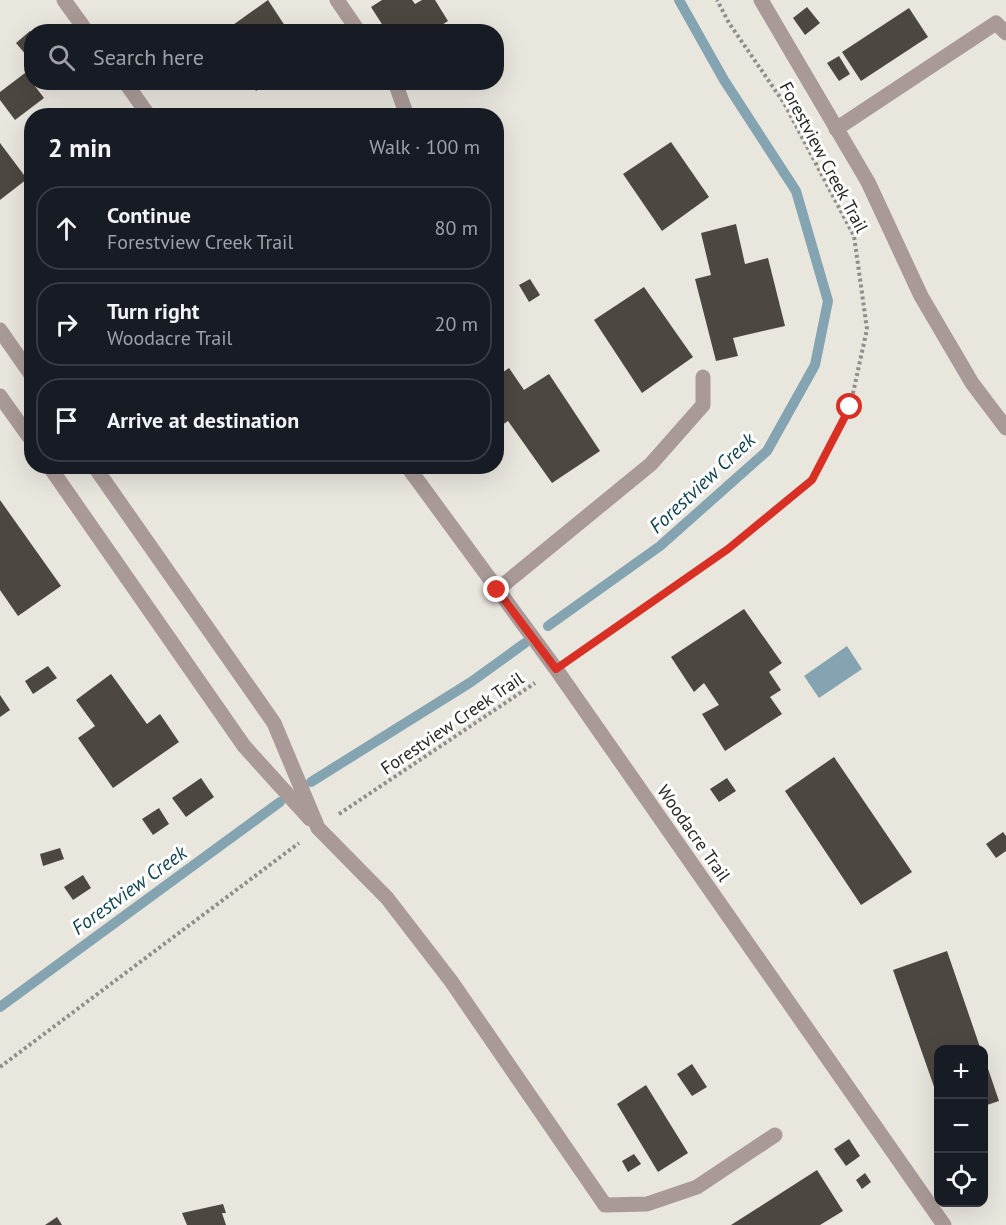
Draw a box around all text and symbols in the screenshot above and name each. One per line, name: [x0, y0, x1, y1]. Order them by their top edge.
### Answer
search box: [24, 24, 504, 90]
icon: search: [45, 41, 78, 74]
text: Search here: [93, 43, 204, 71]
street label: Forestview Creek Trail: [774, 78, 874, 237]
text: 2 min: [48, 131, 111, 164]
text: Walk · 100 m: [369, 134, 480, 160]
text: Continue: [107, 201, 191, 229]
icon: ahead: [50, 212, 83, 245]
text: 80 m: [435, 215, 478, 241]
text: Forestview Creek Trail: [107, 229, 293, 255]
text: Turn right: [107, 297, 199, 325]
icon: right: [50, 308, 83, 341]
text: 20 m: [435, 311, 478, 337]
text: Woodacre Trail: [107, 325, 232, 351]
route start: [836, 393, 862, 419]
icon: arrive: [50, 404, 83, 437]
text: Arrive at destination: [107, 406, 299, 434]
water label: Forestview Creek: [643, 426, 761, 539]
route end: [483, 576, 509, 602]
street label: Forestview Creek Trail: [376, 666, 529, 779]
street label: Woodacre Trail: [652, 780, 736, 886]
water label: Forestview Creek: [66, 839, 193, 941]
map controls: [934, 1045, 988, 1207]
button: +: [934, 1045, 988, 1099]
button: −: [934, 1099, 988, 1153]
button: locate: [934, 1153, 988, 1207]

